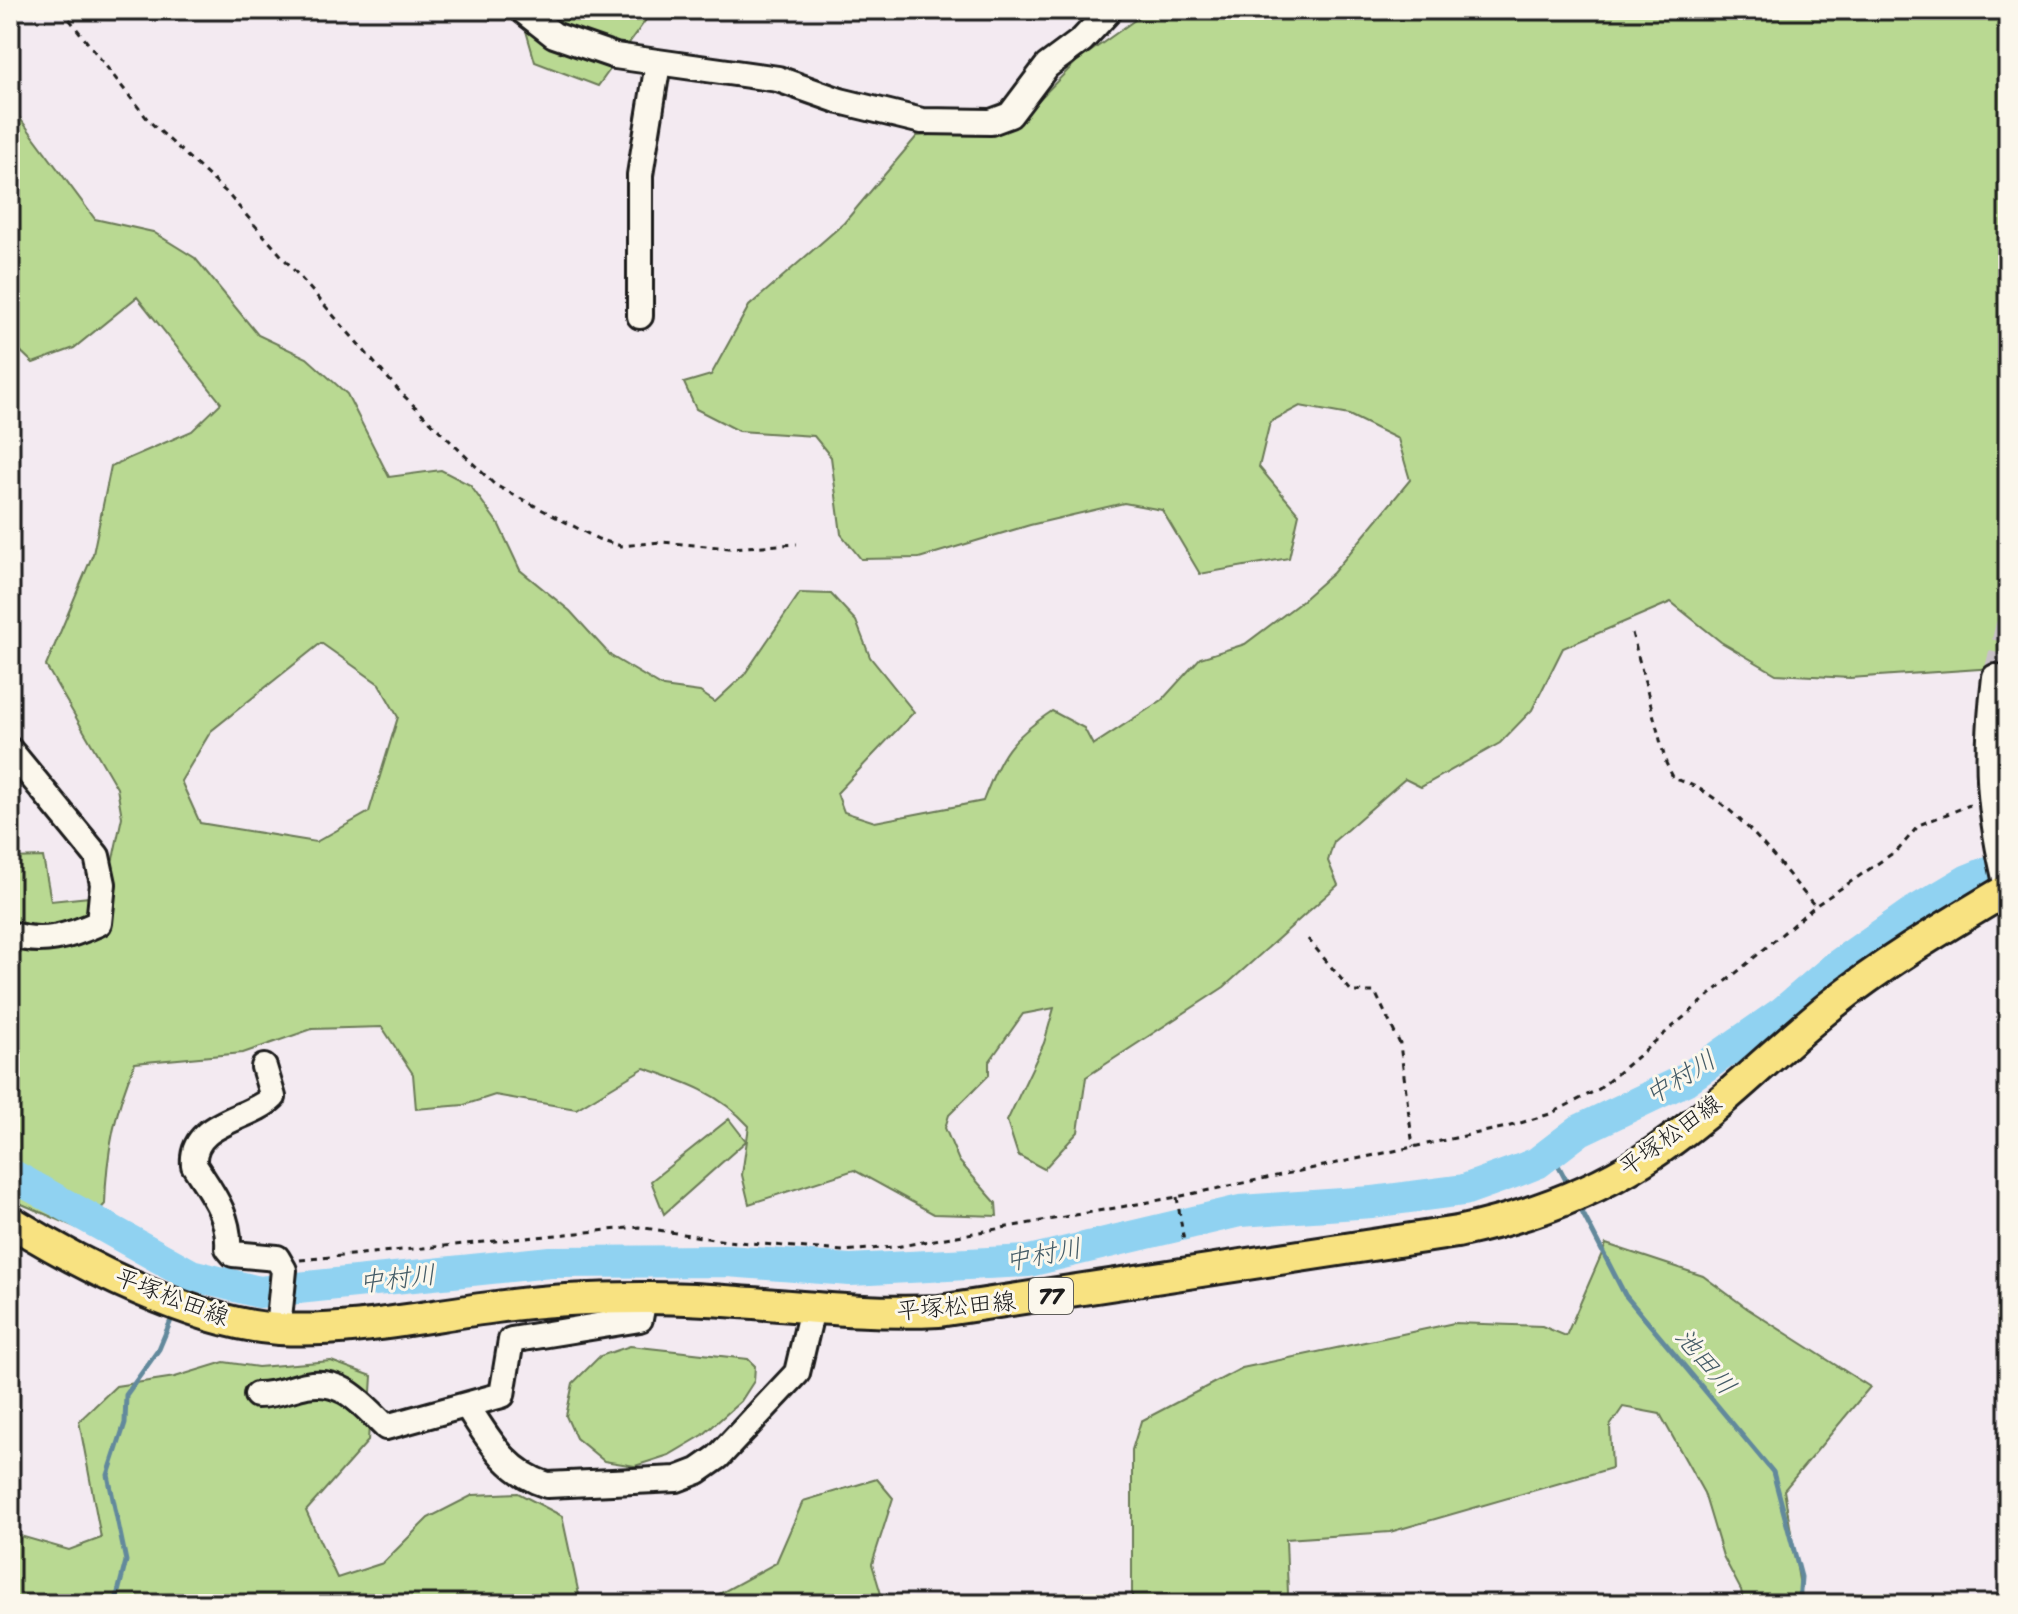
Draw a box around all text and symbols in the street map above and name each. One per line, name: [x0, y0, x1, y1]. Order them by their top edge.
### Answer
water label: 中村川: [1635, 1037, 1725, 1117]
street label: 平塚松田線: [1609, 1083, 1731, 1187]
water label: 中村川: [1001, 1225, 1085, 1283]
water label: 中村川: [356, 1251, 438, 1305]
street label: 平塚松田線: [108, 1256, 236, 1338]
road number: 77: [1029, 1278, 1073, 1314]
street label: 平塚松田線: [894, 1280, 1018, 1332]
water label: 池田川: [1663, 1316, 1749, 1406]

